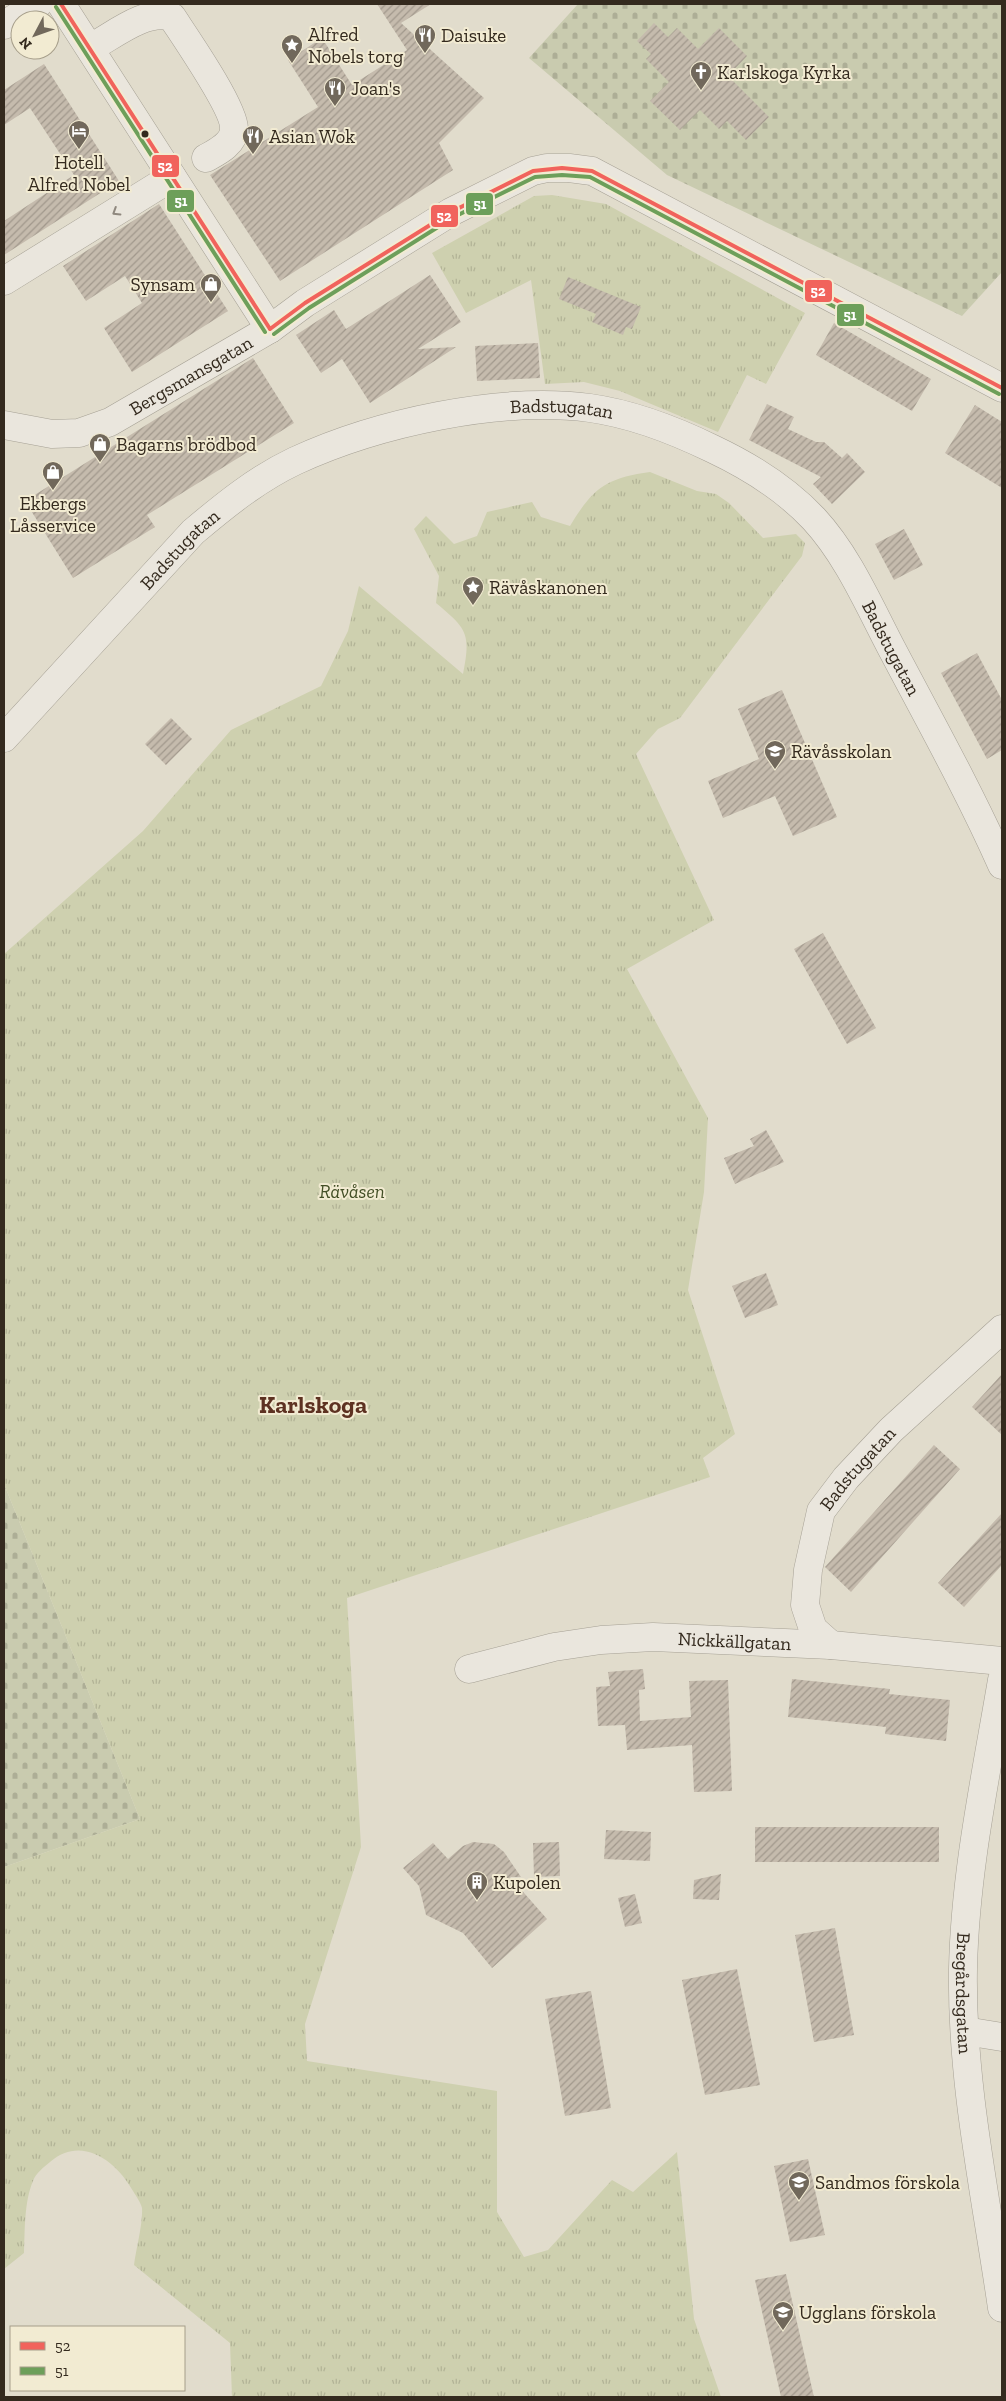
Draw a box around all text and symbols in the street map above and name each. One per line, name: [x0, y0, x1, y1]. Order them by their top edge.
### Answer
north arrow: [10, 10, 60, 60]
place label: Alfred Nobels torg: [308, 23, 404, 68]
restaurant icon: Daisuke: [413, 23, 437, 54]
place label: Daisuke: [441, 24, 506, 47]
text: N: [15, 33, 35, 53]
place icon: Alfred Nobels torg: [280, 33, 304, 64]
church icon: Karlskoga Kyrka: [689, 60, 713, 91]
place label: Karlskoga Kyrka: [717, 61, 851, 84]
restaurant icon: Joan's: [323, 76, 347, 107]
place label: Joan's: [351, 77, 401, 100]
hotel icon: Hotell Alfred Nobel: [67, 119, 91, 150]
restaurant icon: Asian Wok: [241, 124, 265, 155]
place label: Asian Wok: [269, 125, 355, 148]
unlabelled marker: [140, 129, 150, 139]
place label: Hotell Alfred Nobel: [28, 151, 130, 196]
line badge: 52: [151, 154, 180, 178]
text: 52: [158, 158, 173, 175]
line badge: 51: [166, 189, 195, 213]
line badge: 51: [465, 192, 494, 216]
text: 51: [175, 193, 188, 210]
text: 51: [474, 196, 487, 213]
line badge: 52: [430, 204, 459, 228]
one-way arrow: [112, 205, 121, 215]
text: 52: [437, 208, 452, 225]
shop icon: Synsam: [199, 272, 223, 303]
place label: Synsam: [131, 273, 196, 296]
line badge: 52: [804, 279, 833, 303]
text: 52: [811, 283, 826, 300]
line badge: 51: [836, 303, 865, 327]
text: 51: [844, 307, 857, 324]
street label: Bergsmansgatan: [125, 331, 257, 420]
street label: Badstugatan: [509, 394, 616, 424]
shop icon: Bagarns brödbod: [88, 432, 112, 463]
place label: Bagarns brödbod: [116, 433, 257, 456]
shop icon: Ekbergs Låsservice: [41, 460, 65, 491]
place label: Ekbergs Låsservice: [10, 492, 96, 537]
street label: Badstugatan: [135, 504, 224, 594]
place icon: Rävåskanonen: [461, 575, 485, 606]
place label: Rävåskanonen: [489, 576, 607, 599]
street label: Badstugatan: [857, 597, 926, 700]
school or university icon: Rävåsskolan: [763, 739, 787, 770]
place label: Rävåsskolan: [791, 740, 892, 763]
park label: Rävåsen: [319, 1180, 385, 1203]
district label: Karlskoga: [259, 1390, 367, 1419]
street label: Badstugatan: [815, 1422, 900, 1515]
street label: Nickkällgatan: [677, 1627, 792, 1655]
building icon: Kupolen: [465, 1870, 489, 1901]
place label: Kupolen: [493, 1871, 561, 1894]
street label: Bregårdsgatan: [951, 1932, 977, 2055]
school or university icon: Sandmos förskola: [787, 2170, 811, 2201]
place label: Sandmos förskola: [815, 2171, 960, 2194]
school or university icon: Ugglans förskola: [771, 2300, 795, 2331]
place label: Ugglans förskola: [799, 2301, 936, 2324]
legend: [10, 2326, 185, 2391]
text: 52: [55, 2337, 71, 2355]
text: 51: [55, 2362, 69, 2380]

